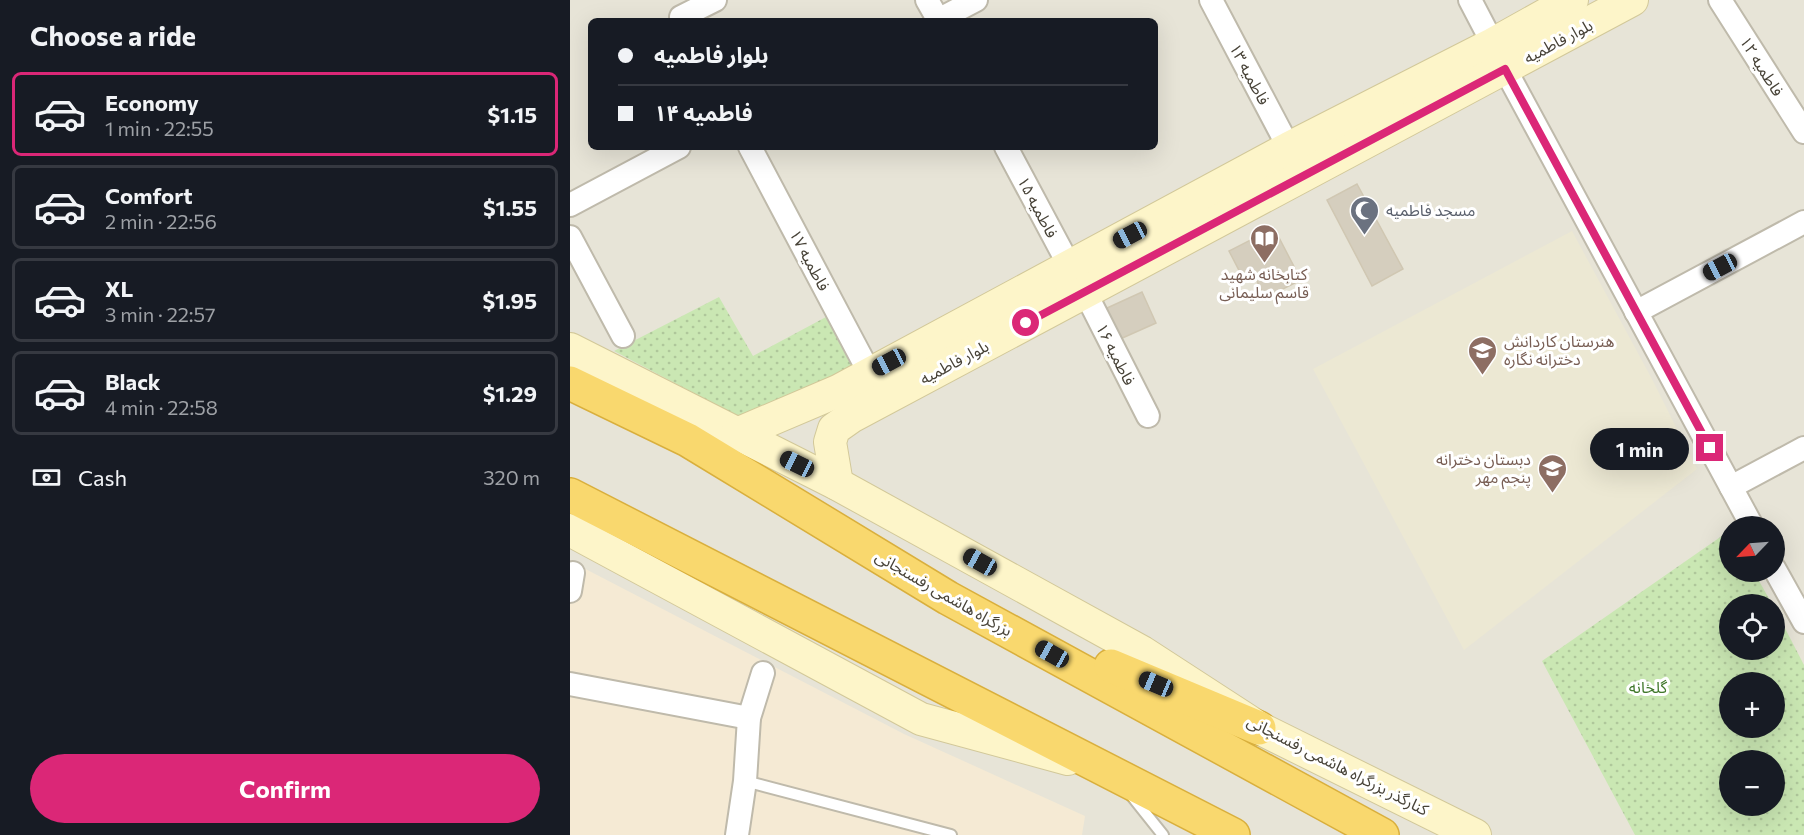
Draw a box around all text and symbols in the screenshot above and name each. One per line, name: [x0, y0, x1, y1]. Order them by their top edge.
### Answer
street label: بلوار فاطمیه: [1520, 15, 1596, 67]
text: Choose a ride: [30, 19, 196, 52]
street label: فاطمیه ۱۲: [1737, 32, 1788, 99]
street label: فاطمیه ۱۳: [1226, 40, 1275, 108]
text: بلوار فاطمیه: [654, 41, 769, 68]
icon: car: [33, 87, 87, 141]
text: Economy: [105, 89, 199, 116]
text: فاطمیه ۱۴: [654, 99, 753, 126]
text: $1.15: [487, 101, 537, 128]
text: 1 min · 22:55: [105, 116, 214, 140]
street label: فاطمیه ۱۵: [1014, 173, 1063, 241]
icon: car: [33, 180, 87, 234]
text: Comfort: [105, 182, 193, 209]
text: $1.55: [483, 194, 537, 221]
mosque icon: مسجد فاطمیه: [1349, 194, 1381, 236]
place label: مسجد فاطمیه: [1386, 200, 1475, 219]
text: 2 min · 22:56: [105, 209, 217, 233]
car: [1110, 219, 1150, 251]
library icon: کتابخانه شهید قاسم سلیمانی: [1248, 222, 1280, 264]
street label: فاطمیه ۱۷: [786, 226, 835, 294]
car: [1700, 251, 1740, 283]
place label: کتابخانه شهید قاسم سلیمانی: [1219, 264, 1309, 305]
icon: car: [33, 273, 87, 327]
text: XL: [105, 275, 133, 302]
text: $1.95: [482, 287, 537, 314]
text: 3 min · 22:57: [105, 302, 216, 326]
route start: [1012, 309, 1039, 336]
street label: فاطمیه ۱۶: [1093, 320, 1140, 388]
place label: هنرستان کاردانش دخترانه نگاره: [1504, 331, 1614, 369]
school or university icon: هنرستان کاردانش دخترانه نگاره: [1467, 334, 1499, 376]
street label: بلوار فاطمیه: [916, 336, 992, 388]
car: [869, 346, 909, 378]
icon: car: [33, 366, 87, 420]
text: Black: [105, 368, 160, 395]
text: $1.29: [483, 380, 537, 407]
text: 4 min · 22:58: [105, 395, 218, 419]
callout: 1 min: [1590, 427, 1689, 469]
route end: [1696, 434, 1723, 461]
text: 1 min: [1616, 437, 1663, 461]
car: [777, 448, 817, 480]
place label: دبستان دخترانه پنجم مهر: [1436, 449, 1531, 490]
school or university icon: دبستان دخترانه پنجم مهر: [1536, 452, 1568, 494]
icon: cash: [30, 461, 63, 494]
text: Cash: [78, 464, 127, 491]
text: 320 m: [483, 465, 540, 489]
north arrow: [1719, 516, 1785, 582]
map controls: [1719, 516, 1785, 816]
car: [960, 545, 1000, 579]
street label: بزرگراه هاشمی رفسنجانی: [872, 546, 1016, 640]
button: locate: [1719, 594, 1785, 660]
car: [1032, 637, 1072, 671]
car: [1136, 669, 1176, 699]
button: +: [1719, 672, 1785, 738]
park label: گلخانه: [1629, 677, 1668, 696]
street label: کنارگذر بزرگراه هاشمی رفسنجانی: [1244, 711, 1432, 820]
button: −: [1719, 750, 1785, 816]
button: Confirm: [30, 754, 540, 823]

